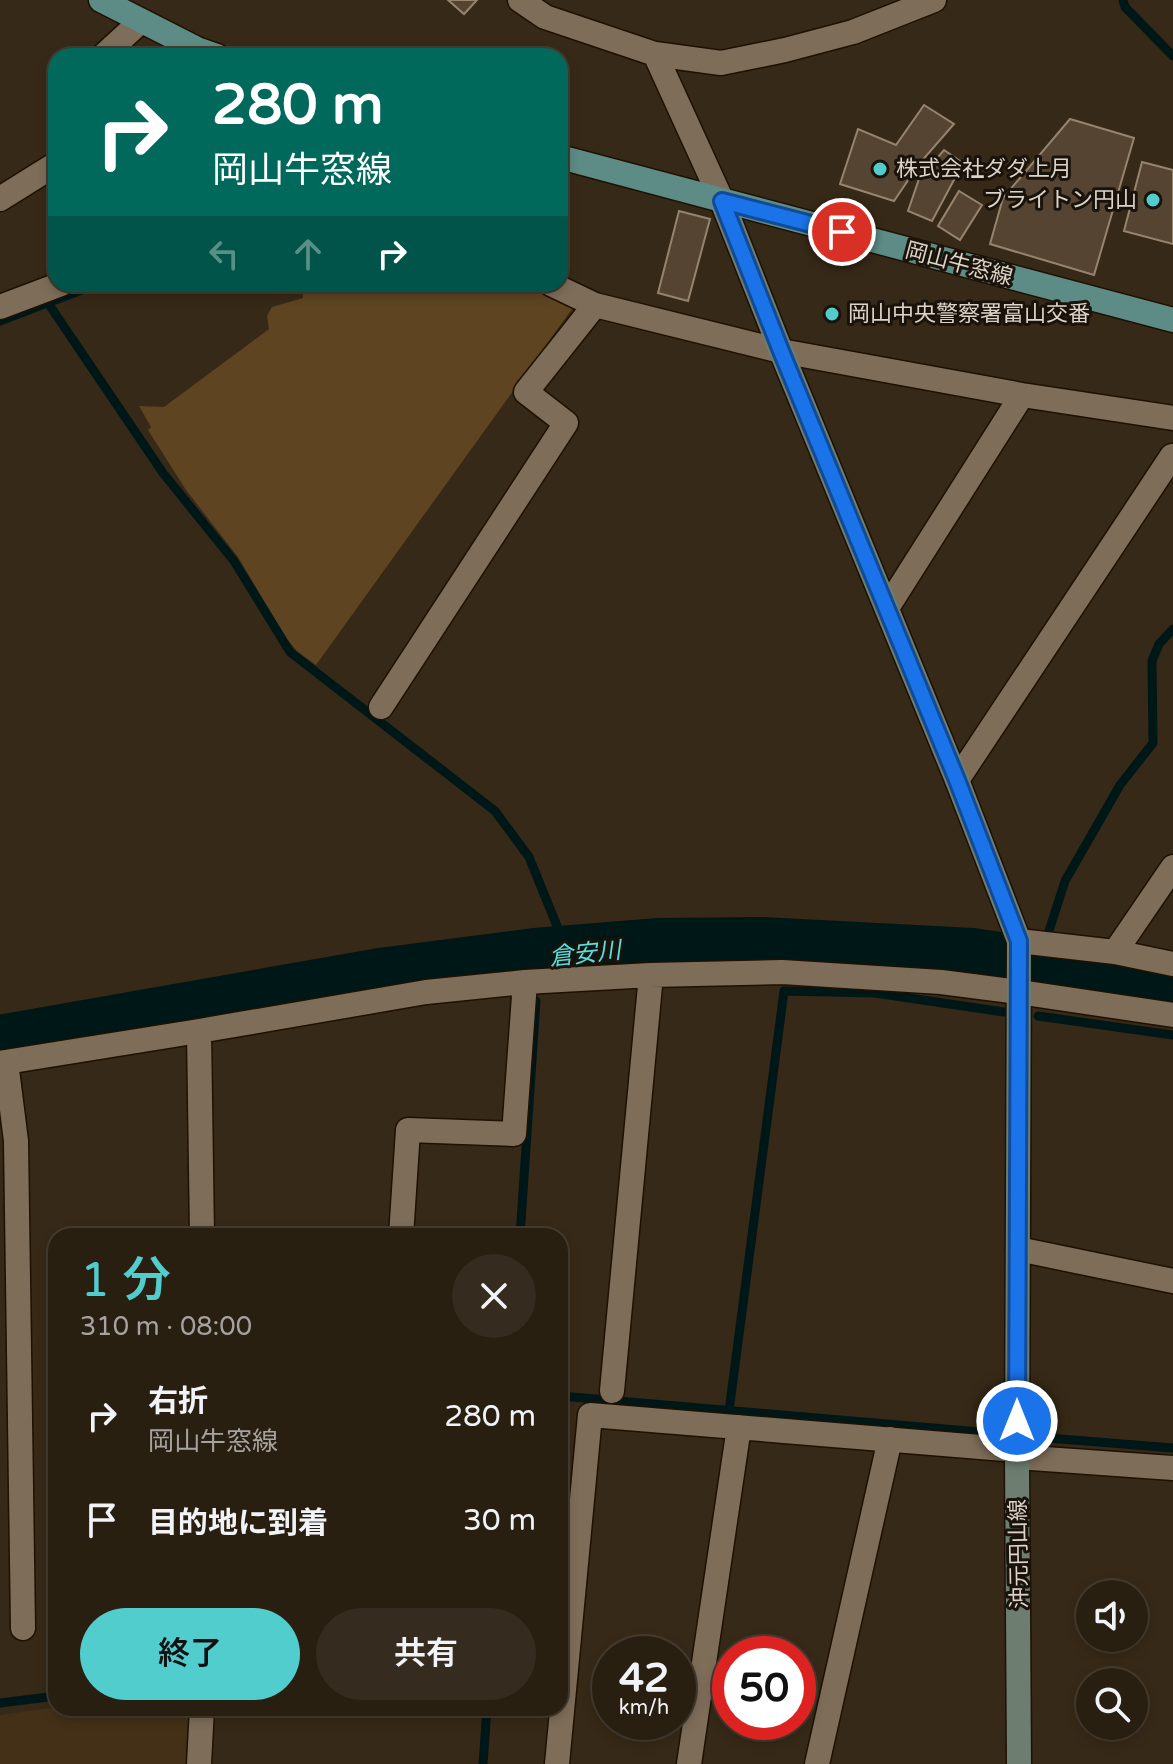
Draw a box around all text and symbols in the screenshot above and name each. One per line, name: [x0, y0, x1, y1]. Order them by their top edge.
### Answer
text: 280 m: [212, 72, 383, 139]
icon: right: [80, 80, 184, 184]
text: 岡山牛窓線: [212, 149, 392, 192]
place label: 株式会社ダダ上月: [896, 156, 1072, 182]
marker: 株式会社ダダ上月: [871, 160, 889, 178]
place label: ブライトン円山: [983, 187, 1137, 213]
marker: ブライトン円山: [1144, 191, 1162, 209]
pin: [808, 198, 876, 266]
icon: arrive: [820, 210, 864, 254]
icon: left: [202, 232, 246, 276]
icon: ahead: [286, 232, 330, 276]
icon: right: [370, 232, 414, 276]
street label: 岡山牛窓線: [903, 237, 1015, 291]
place label: 岡山中央警察署富山交番: [848, 301, 1090, 327]
marker: 岡山中央警察署富山交番: [823, 305, 841, 323]
water label: 倉安川: [548, 936, 625, 972]
text: 1 分: [80, 1252, 171, 1310]
button: close: [452, 1254, 536, 1338]
text: 310 m · 08:00: [80, 1311, 252, 1342]
position arrow: [975, 1379, 1059, 1463]
text: 右折: [148, 1383, 208, 1420]
icon: right: [80, 1394, 124, 1438]
text: 280 m: [444, 1398, 536, 1435]
text: 岡山牛窓線: [148, 1426, 278, 1457]
icon: arrive: [80, 1498, 124, 1542]
street label: 沖元円山線: [1005, 1499, 1033, 1609]
text: 30 m: [463, 1502, 536, 1539]
text: 目的地に到着: [148, 1505, 328, 1542]
map controls: [1076, 1580, 1148, 1740]
button: sound: [1076, 1580, 1148, 1652]
button: 終了: [80, 1608, 300, 1700]
button: 共有: [316, 1608, 536, 1700]
speed limit sign: 50: [712, 1636, 816, 1740]
text: 42: [619, 1654, 669, 1702]
button: search: [1076, 1668, 1148, 1740]
text: km/h: [619, 1696, 669, 1720]

